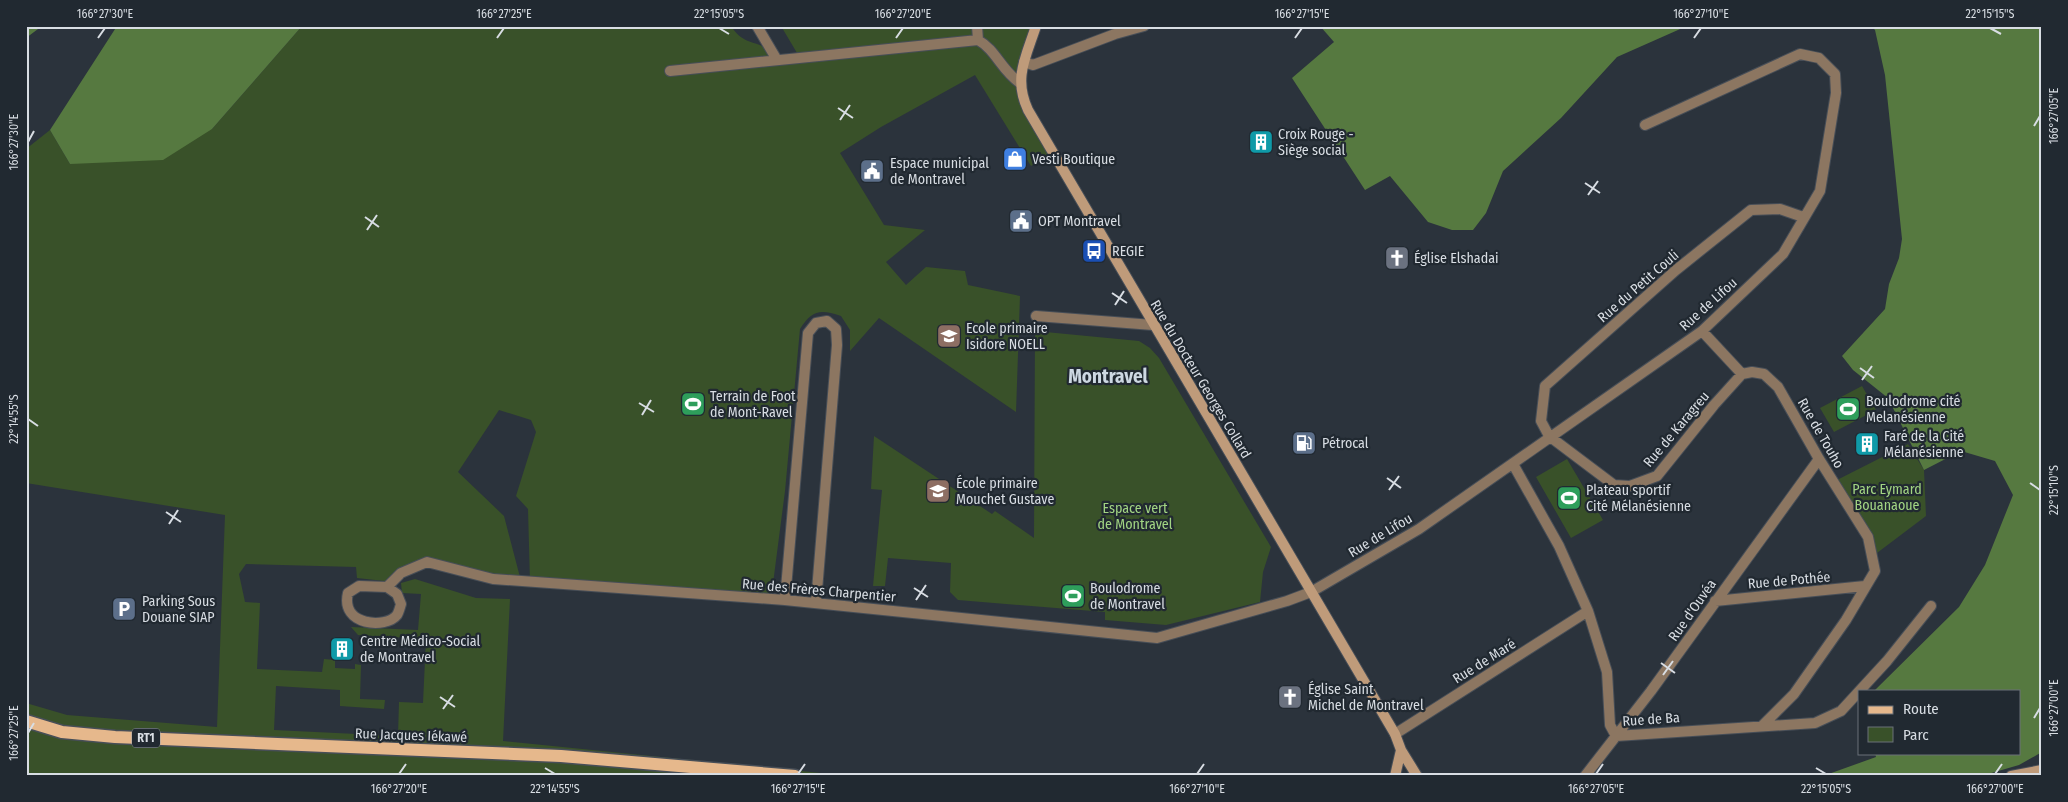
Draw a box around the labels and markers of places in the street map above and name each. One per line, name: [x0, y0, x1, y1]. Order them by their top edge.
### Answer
place label: Croix Rouge - Siège social: [1278, 126, 1354, 159]
building icon: Croix Rouge - Siège social: [1248, 129, 1274, 155]
shop icon: Vesti Boutique: [1002, 146, 1028, 172]
place label: Vesti Boutique: [1032, 151, 1115, 168]
place label: Espace municipal de Montravel: [890, 155, 989, 188]
public building icon: Espace municipal de Montravel: [859, 158, 885, 184]
public building icon: OPT Montravel: [1008, 208, 1034, 234]
place label: OPT Montravel: [1038, 213, 1121, 230]
bus stop icon: REGIE: [1081, 238, 1107, 264]
place label: REGIE: [1112, 243, 1145, 260]
church icon: Église Elshadai: [1384, 245, 1410, 271]
place label: Église Elshadai: [1414, 249, 1499, 267]
place label: Ecole primaire Isidore NOELL: [966, 320, 1048, 353]
school or university icon: Ecole primaire Isidore NOELL: [936, 323, 962, 349]
place label: Terrain de Foot de Mont-Ravel: [710, 388, 796, 421]
sports icon: Terrain de Foot de Mont-Ravel: [680, 391, 706, 417]
place label: Boulodrome cité Melanésienne: [1866, 393, 1961, 426]
sports icon: Boulodrome cité Melanésienne: [1835, 396, 1861, 422]
place label: Faré de la Cité Mélanésienne: [1884, 428, 1964, 461]
fuel station icon: Pétrocal: [1291, 430, 1317, 456]
building icon: Faré de la Cité Mélanésienne: [1854, 431, 1880, 457]
place label: Pétrocal: [1322, 435, 1369, 452]
place label: École primaire Mouchet Gustave: [956, 474, 1054, 508]
school or university icon: École primaire Mouchet Gustave: [925, 478, 951, 504]
place label: Plateau sportif Cité Mélanésienne: [1586, 482, 1691, 515]
sports icon: Plateau sportif Cité Mélanésienne: [1556, 485, 1582, 511]
place label: Boulodrome de Montravel: [1090, 580, 1165, 613]
sports icon: Boulodrome de Montravel: [1060, 583, 1086, 609]
place label: Parking Sous Douane SIAP: [142, 593, 215, 626]
parking icon: Parking Sous Douane SIAP: [111, 596, 137, 622]
place label: Centre Médico-Social de Montravel: [360, 633, 481, 666]
building icon: Centre Médico-Social de Montravel: [329, 636, 355, 662]
place label: Église Saint Michel de Montravel: [1308, 680, 1424, 714]
church icon: Église Saint Michel de Montravel: [1277, 684, 1303, 710]

